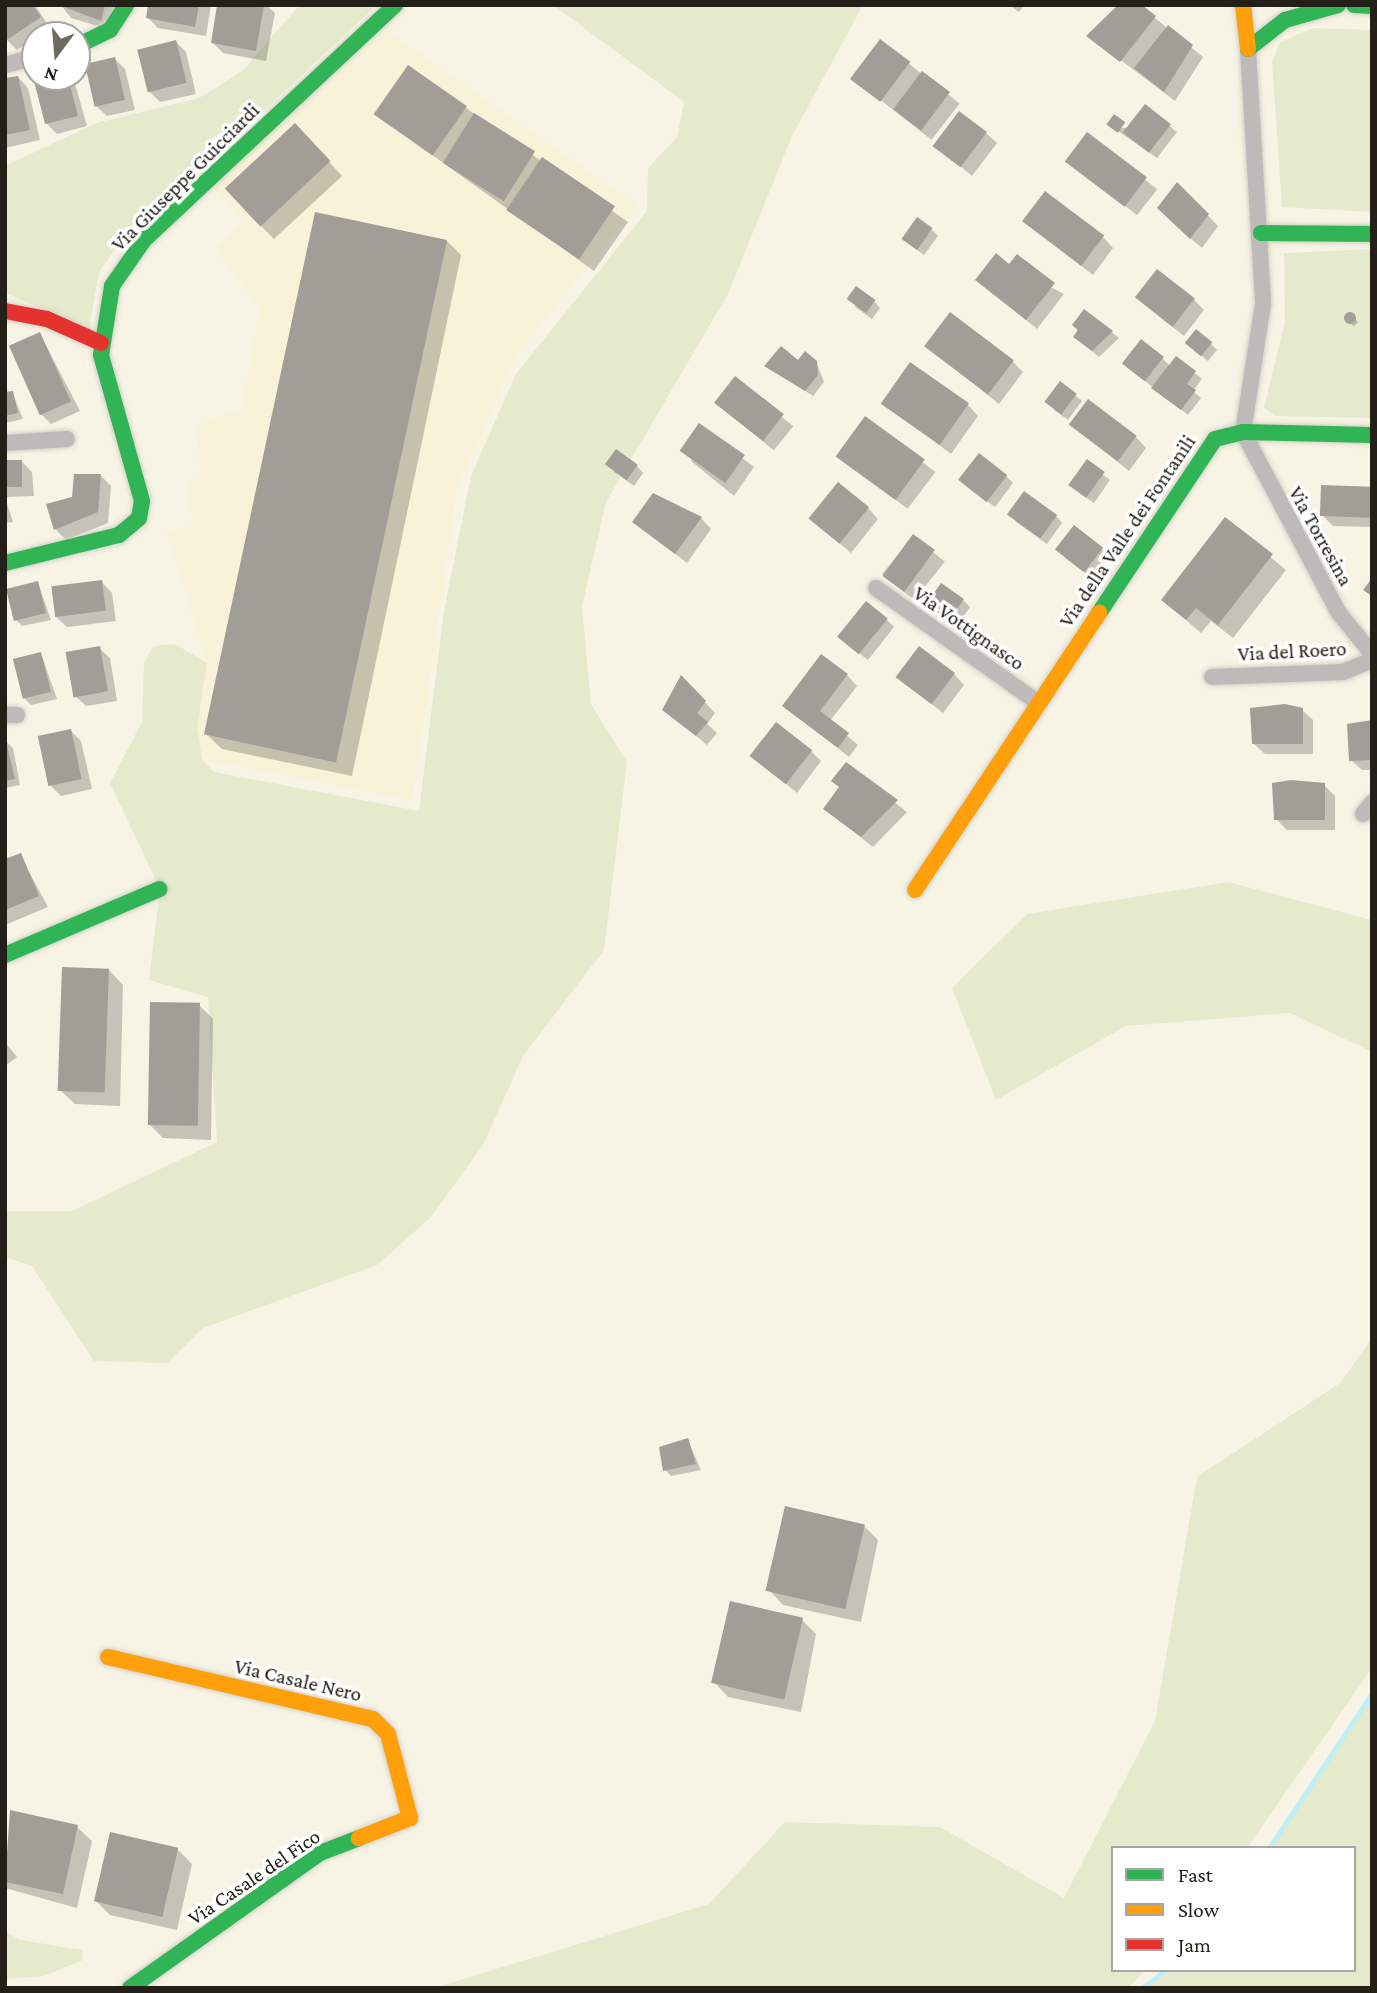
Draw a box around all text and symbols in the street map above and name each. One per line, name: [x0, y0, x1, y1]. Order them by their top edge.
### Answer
north arrow: [21, 21, 91, 91]
text: N: [42, 63, 60, 87]
street label: Via Giuseppe Guicciardi: [106, 98, 264, 256]
street label: Via della Valle dei Fontanili: [1053, 430, 1201, 632]
street label: Via Torresina: [1283, 482, 1359, 590]
street label: Via Vottignasco: [908, 580, 1030, 676]
street label: Via del Roero: [1237, 636, 1347, 666]
street label: Via Casale Nero: [232, 1653, 364, 1707]
street label: Via Casale del Fico: [183, 1824, 325, 1930]
legend: [1111, 1846, 1356, 1972]
text: Fast: [1178, 1863, 1213, 1887]
text: Slow: [1178, 1898, 1219, 1922]
text: Jam: [1178, 1933, 1211, 1957]

